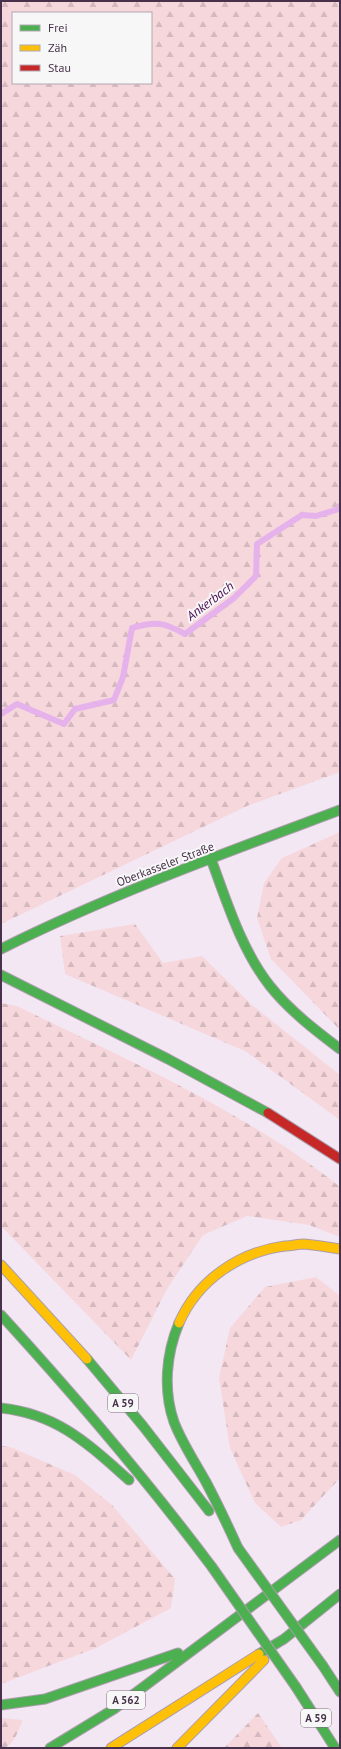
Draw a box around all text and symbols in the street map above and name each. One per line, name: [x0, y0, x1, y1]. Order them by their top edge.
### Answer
legend: [12, 12, 152, 84]
text: Frei: [48, 20, 68, 35]
text: Zäh: [48, 40, 67, 55]
text: Stau: [48, 60, 71, 75]
water label: Ankerbach: [182, 578, 237, 625]
street label: Oberkasseler Straße: [114, 838, 216, 890]
road number: A 59: [108, 1394, 138, 1412]
road number: A 562: [107, 1691, 145, 1709]
road number: A 59: [301, 1709, 331, 1727]

